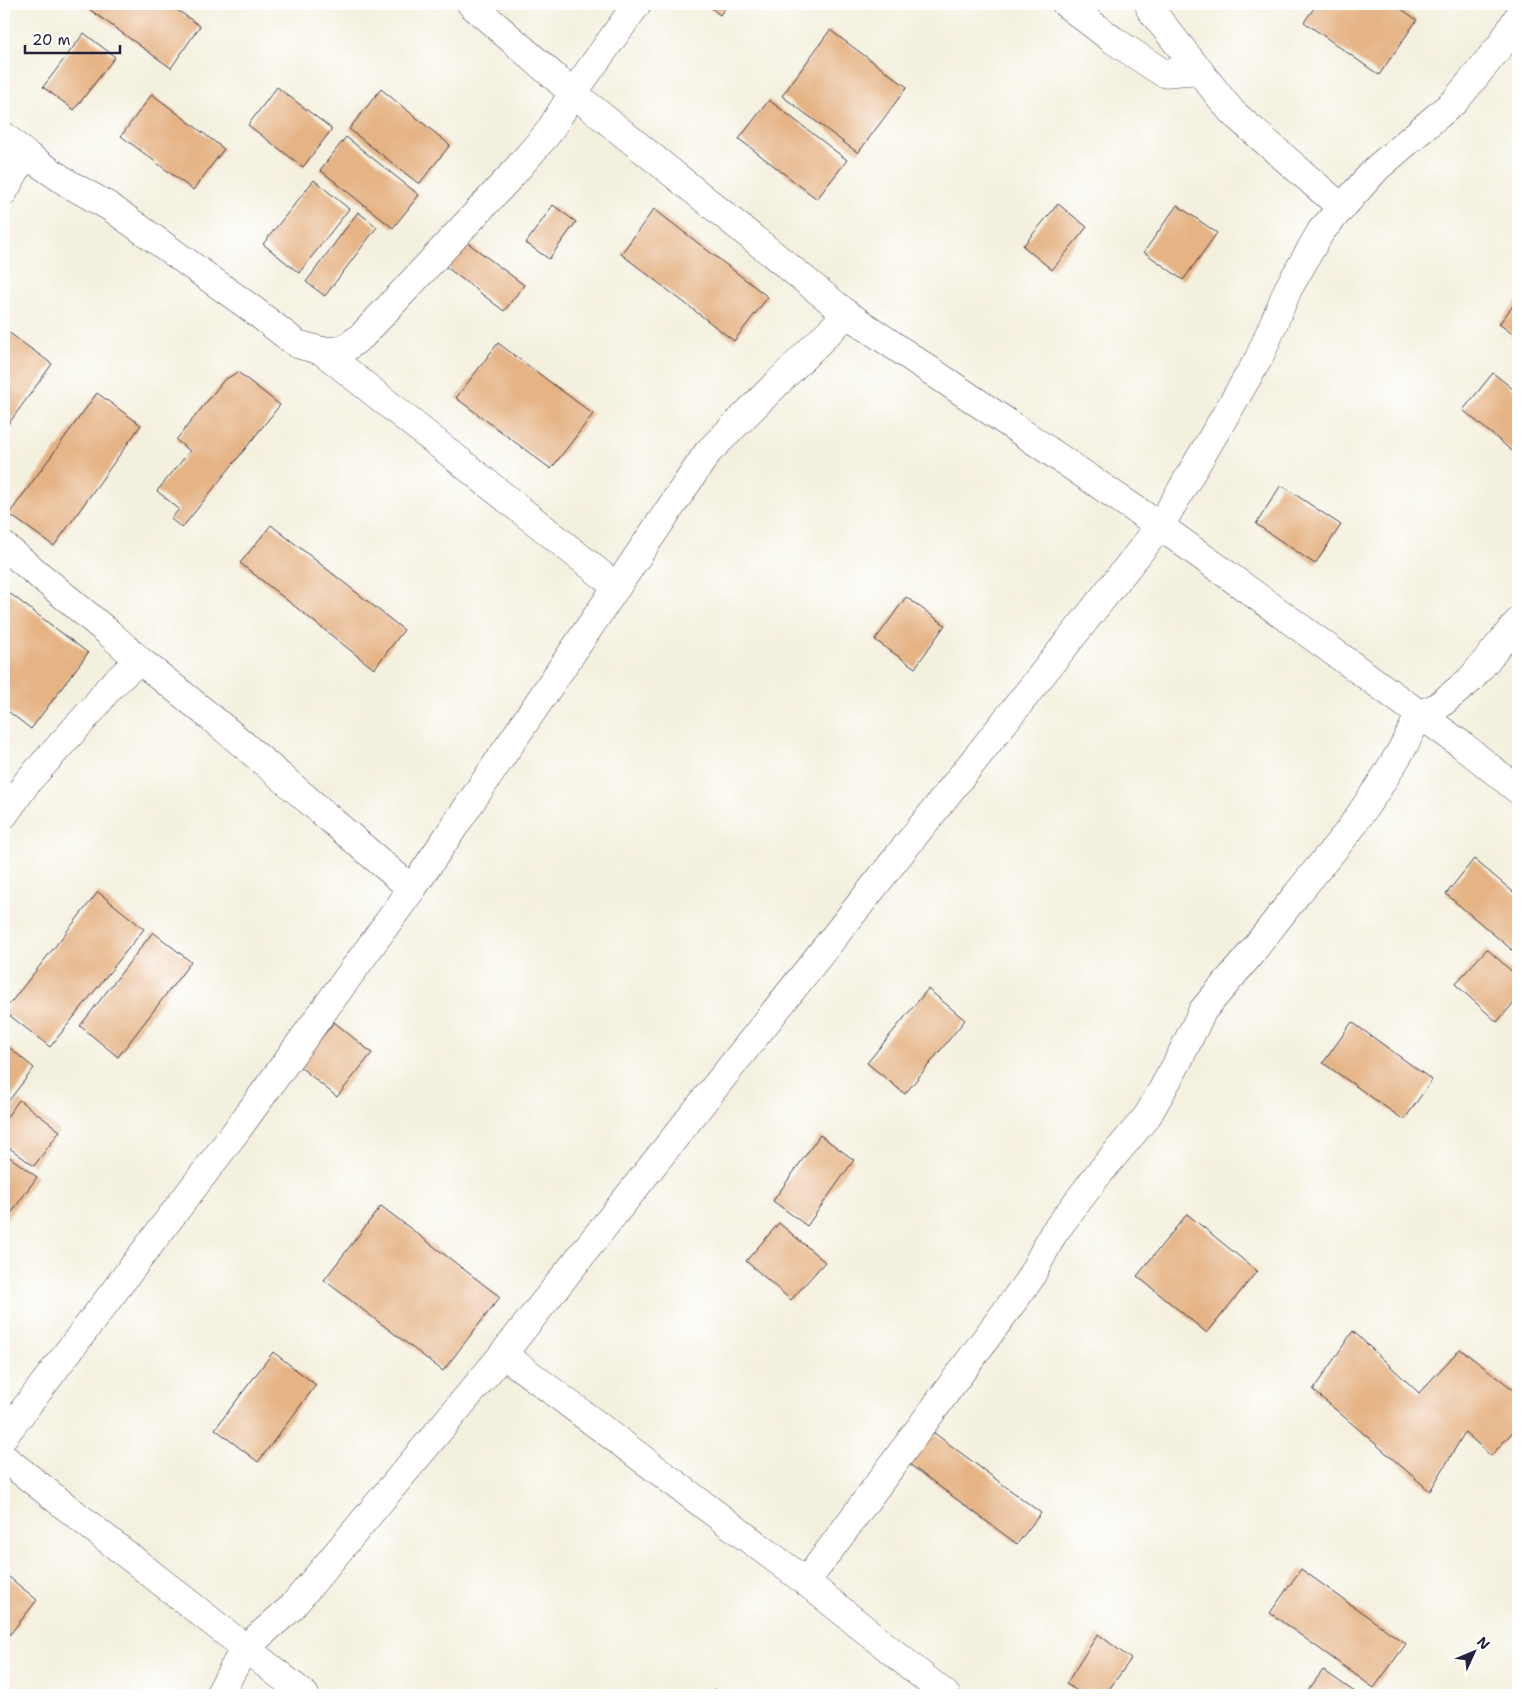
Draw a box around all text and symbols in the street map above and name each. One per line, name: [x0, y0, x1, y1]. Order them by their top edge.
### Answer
scale bar: [25, 22, 120, 54]
text: 20 m: [32, 30, 71, 50]
north arrow: [1450, 1626, 1500, 1676]
text: N: [1473, 1633, 1494, 1653]

